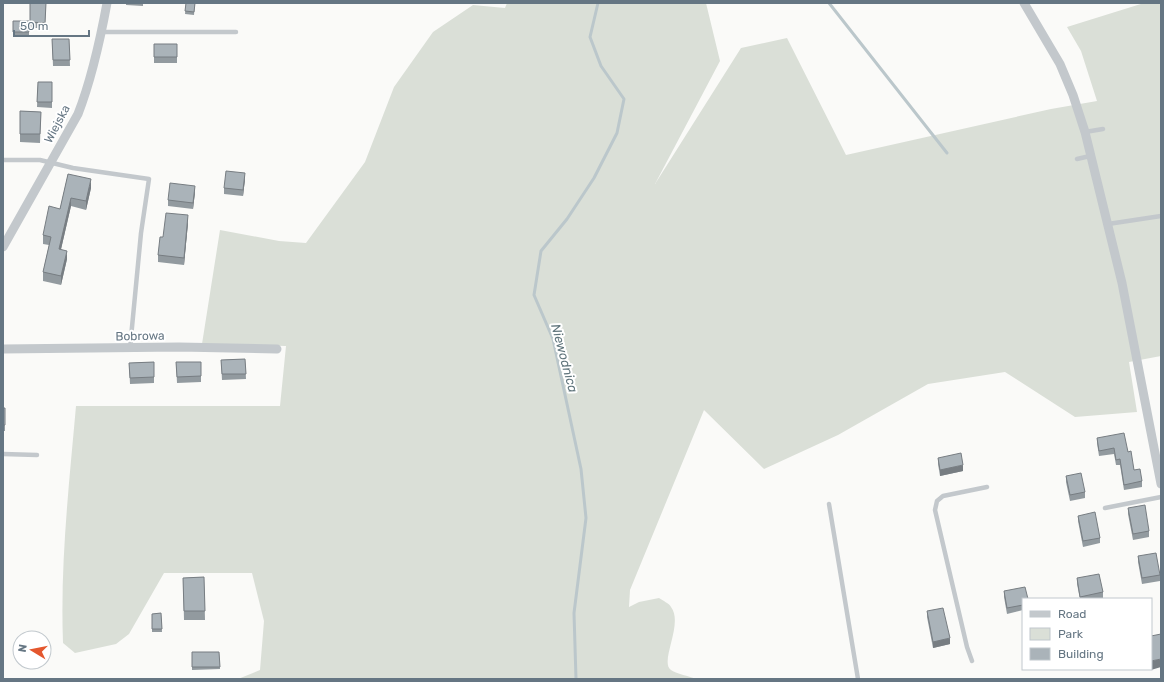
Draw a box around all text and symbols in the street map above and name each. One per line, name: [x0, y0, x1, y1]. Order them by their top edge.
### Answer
scale bar: [14, 12, 89, 38]
text: 50 m: [20, 19, 48, 33]
street label: Wiejska: [41, 103, 73, 145]
water label: Niewodnica: [548, 322, 581, 395]
street label: Bobrowa: [115, 329, 165, 343]
legend: [1022, 598, 1152, 670]
text: Road: [1058, 607, 1086, 621]
text: Park: [1058, 627, 1084, 641]
north arrow: [12, 630, 52, 670]
text: N: [16, 643, 30, 653]
text: Building: [1058, 647, 1104, 661]

